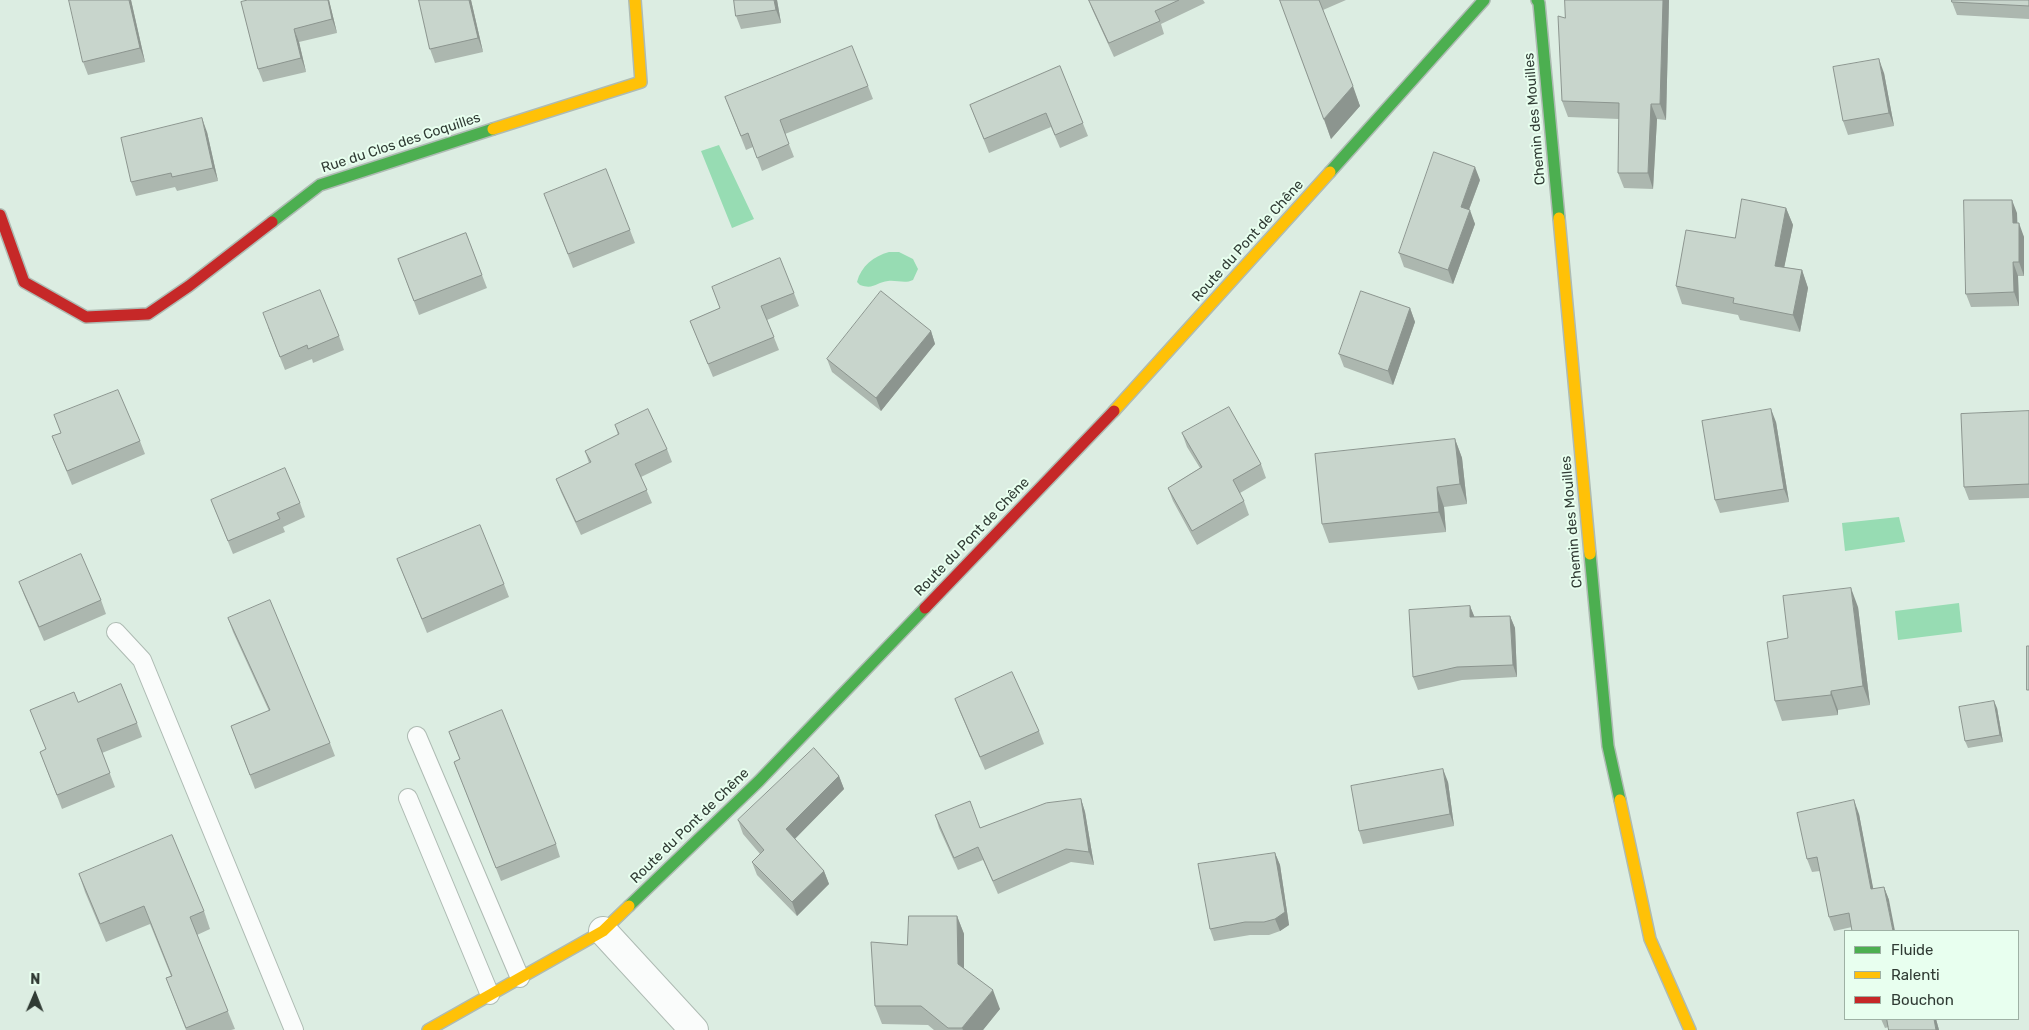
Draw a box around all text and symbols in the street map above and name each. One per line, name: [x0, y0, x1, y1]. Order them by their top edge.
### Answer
street label: Chemin des Mouilles: [1521, 52, 1549, 186]
street label: Rue du Clos des Coquilles: [319, 109, 483, 177]
street label: Route du Pont de Chêne: [1189, 177, 1307, 305]
street label: Chemin des Mouilles: [1558, 455, 1586, 589]
street label: Route du Pont de Chêne: [911, 474, 1033, 600]
street label: Route du Pont de Chêne: [627, 765, 753, 887]
legend: [1844, 930, 2019, 1020]
text: Fluide: [1891, 941, 1933, 959]
text: Ralenti: [1891, 966, 1940, 984]
north arrow: [10, 970, 60, 1020]
text: N: [30, 971, 40, 988]
text: Bouchon: [1891, 991, 1954, 1009]

